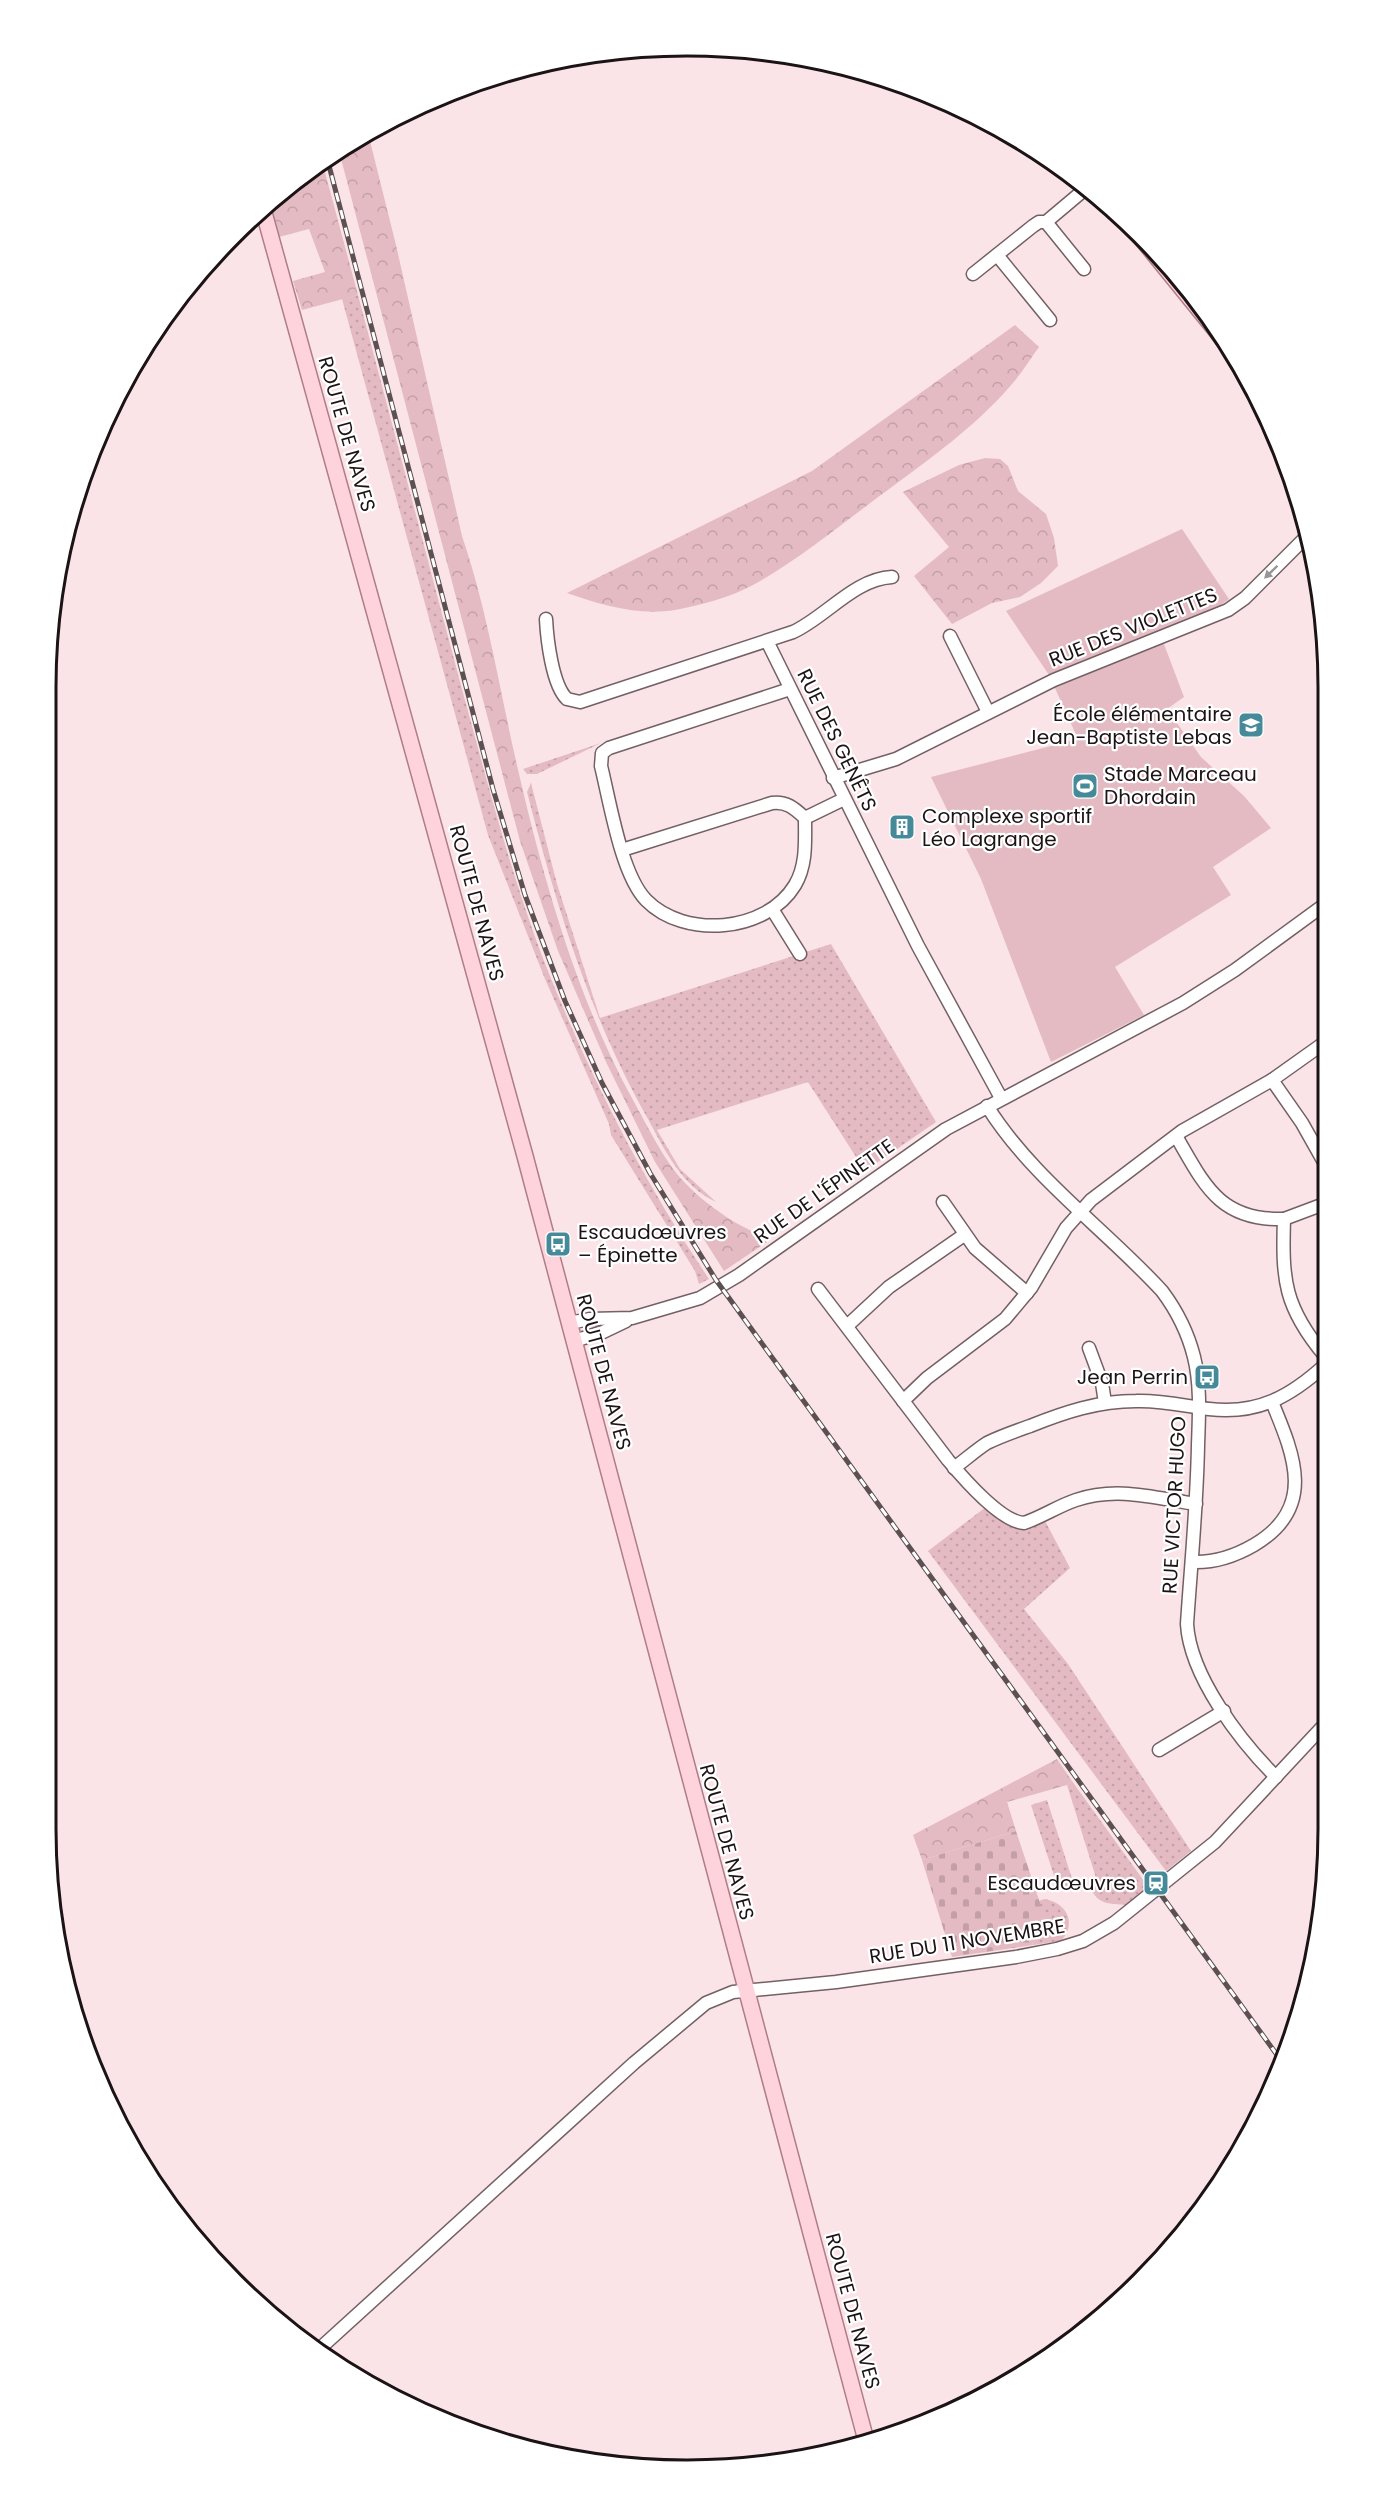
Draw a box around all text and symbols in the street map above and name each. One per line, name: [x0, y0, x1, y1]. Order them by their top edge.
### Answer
street label: ROUTE DE NAVES: [311, 353, 383, 515]
one-way arrow: [1264, 565, 1279, 579]
street label: RUE DES VIOLETTES: [1045, 580, 1221, 674]
street label: RUE DES GENÊTS: [790, 664, 884, 816]
place label: École élémentaire Jean-Baptiste Lebas: [1026, 700, 1232, 751]
school or university icon: École élémentaire Jean-Baptiste Lebas: [1236, 710, 1266, 740]
place label: Stade Marceau Dhordain: [1104, 760, 1257, 811]
sports icon: Stade Marceau Dhordain: [1070, 771, 1100, 801]
place label: Complexe sportif Léo Lagrange: [922, 802, 1092, 853]
building icon: Complexe sportif Léo Lagrange: [887, 812, 917, 842]
street label: ROUTE DE NAVES: [443, 822, 511, 984]
street label: RUE DE L'ÉPINETTE: [748, 1132, 900, 1250]
place label: Escaudœuvres – Épinette: [578, 1218, 727, 1269]
bus stop icon: Escaudœuvres – Épinette: [543, 1229, 573, 1259]
street label: ROUTE DE NAVES: [570, 1291, 638, 1453]
bus stop icon: Jean Perrin: [1192, 1362, 1222, 1392]
place label: Jean Perrin: [1077, 1363, 1188, 1391]
street label: RUE VICTOR HUGO: [1155, 1415, 1193, 1595]
street label: ROUTE DE NAVES: [693, 1761, 761, 1923]
station icon: Escaudœuvres: [1141, 1868, 1171, 1898]
place label: Escaudœuvres: [987, 1869, 1136, 1897]
street label: RUE DU 11 NOVEMBRE: [867, 1912, 1067, 1970]
street label: ROUTE DE NAVES: [819, 2230, 887, 2392]

